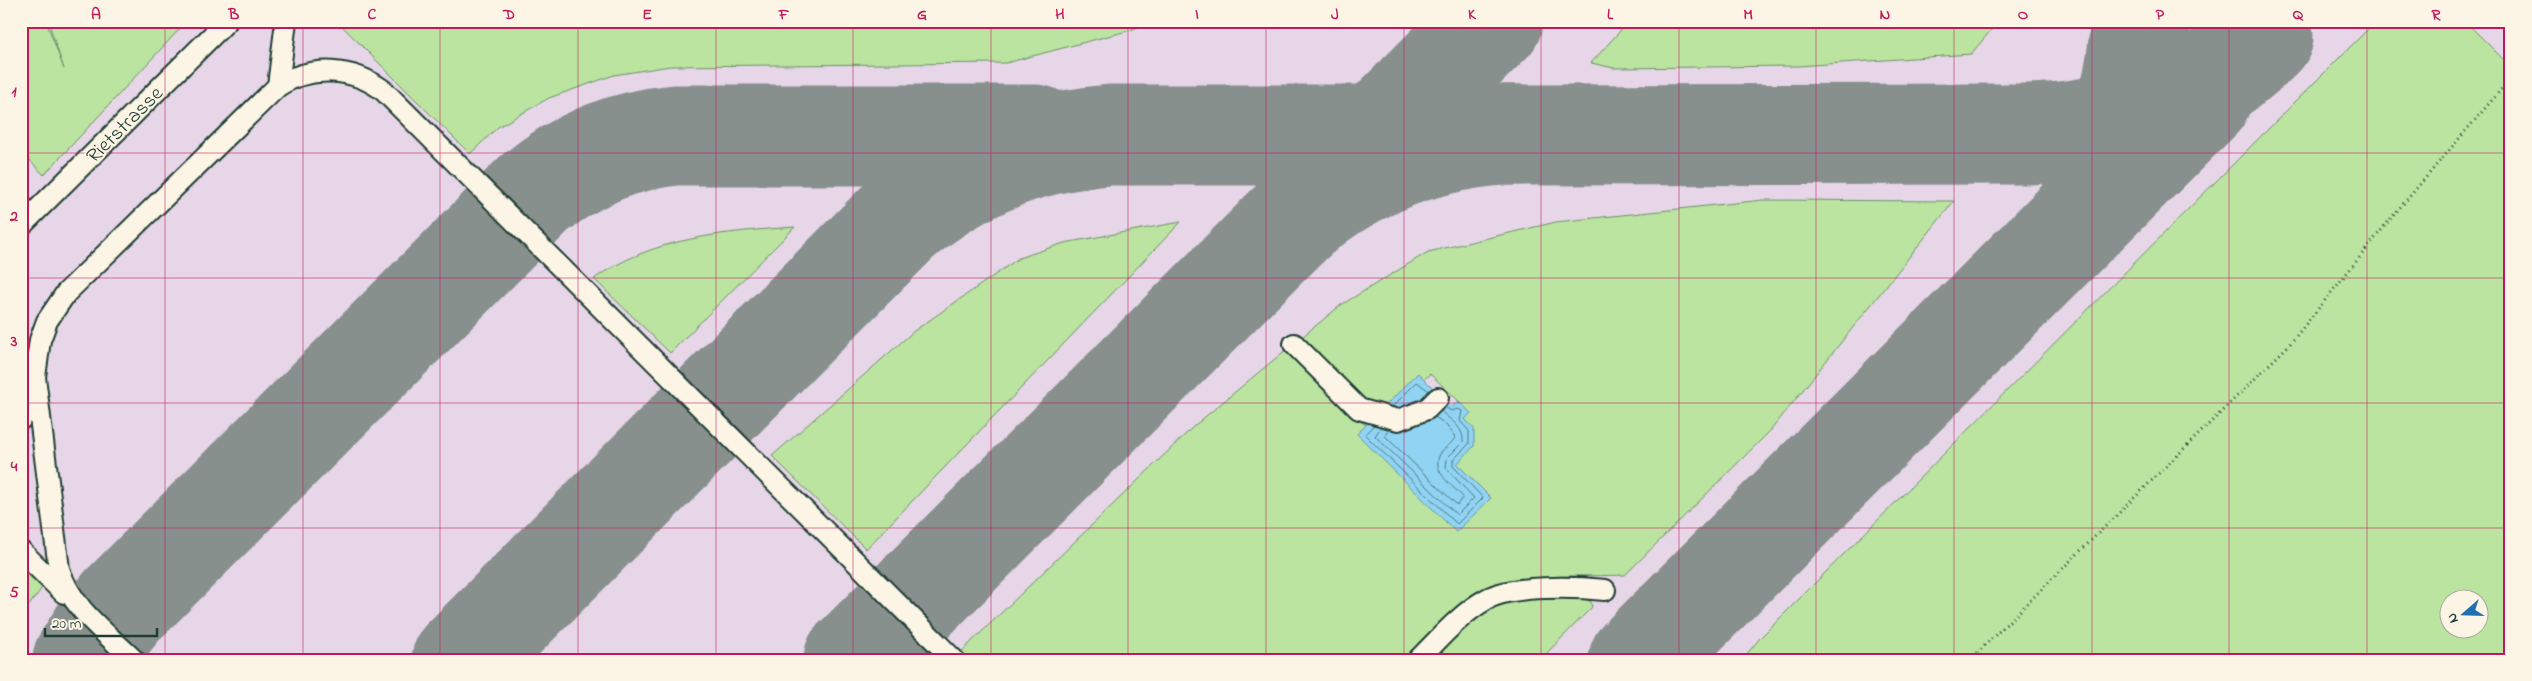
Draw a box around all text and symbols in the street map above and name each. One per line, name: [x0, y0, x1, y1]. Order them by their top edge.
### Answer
text: A: [91, 3, 101, 27]
text: B: [228, 3, 240, 27]
text: C: [368, 3, 377, 27]
text: D: [502, 3, 515, 27]
text: E: [642, 3, 652, 27]
text: F: [778, 3, 790, 27]
text: G: [917, 3, 927, 27]
text: H: [1055, 3, 1065, 27]
text: I: [1195, 3, 1199, 27]
text: J: [1331, 3, 1339, 27]
text: K: [1468, 3, 1477, 27]
text: L: [1607, 3, 1614, 27]
text: M: [1743, 3, 1753, 27]
text: N: [1880, 3, 1891, 27]
text: O: [2018, 3, 2029, 27]
text: P: [2156, 3, 2165, 27]
text: Q: [2293, 3, 2304, 27]
text: R: [2431, 3, 2442, 27]
text: 1: [11, 80, 17, 104]
street label: Rietstrasse: [80, 80, 171, 171]
text: 2: [9, 205, 18, 229]
text: 3: [10, 330, 18, 354]
text: 4: [10, 455, 18, 479]
text: 5: [9, 581, 19, 605]
north arrow: [2440, 588, 2490, 638]
scale bar: [45, 606, 158, 638]
text: N: [2442, 610, 2465, 626]
text: 20 m: [52, 613, 82, 635]

